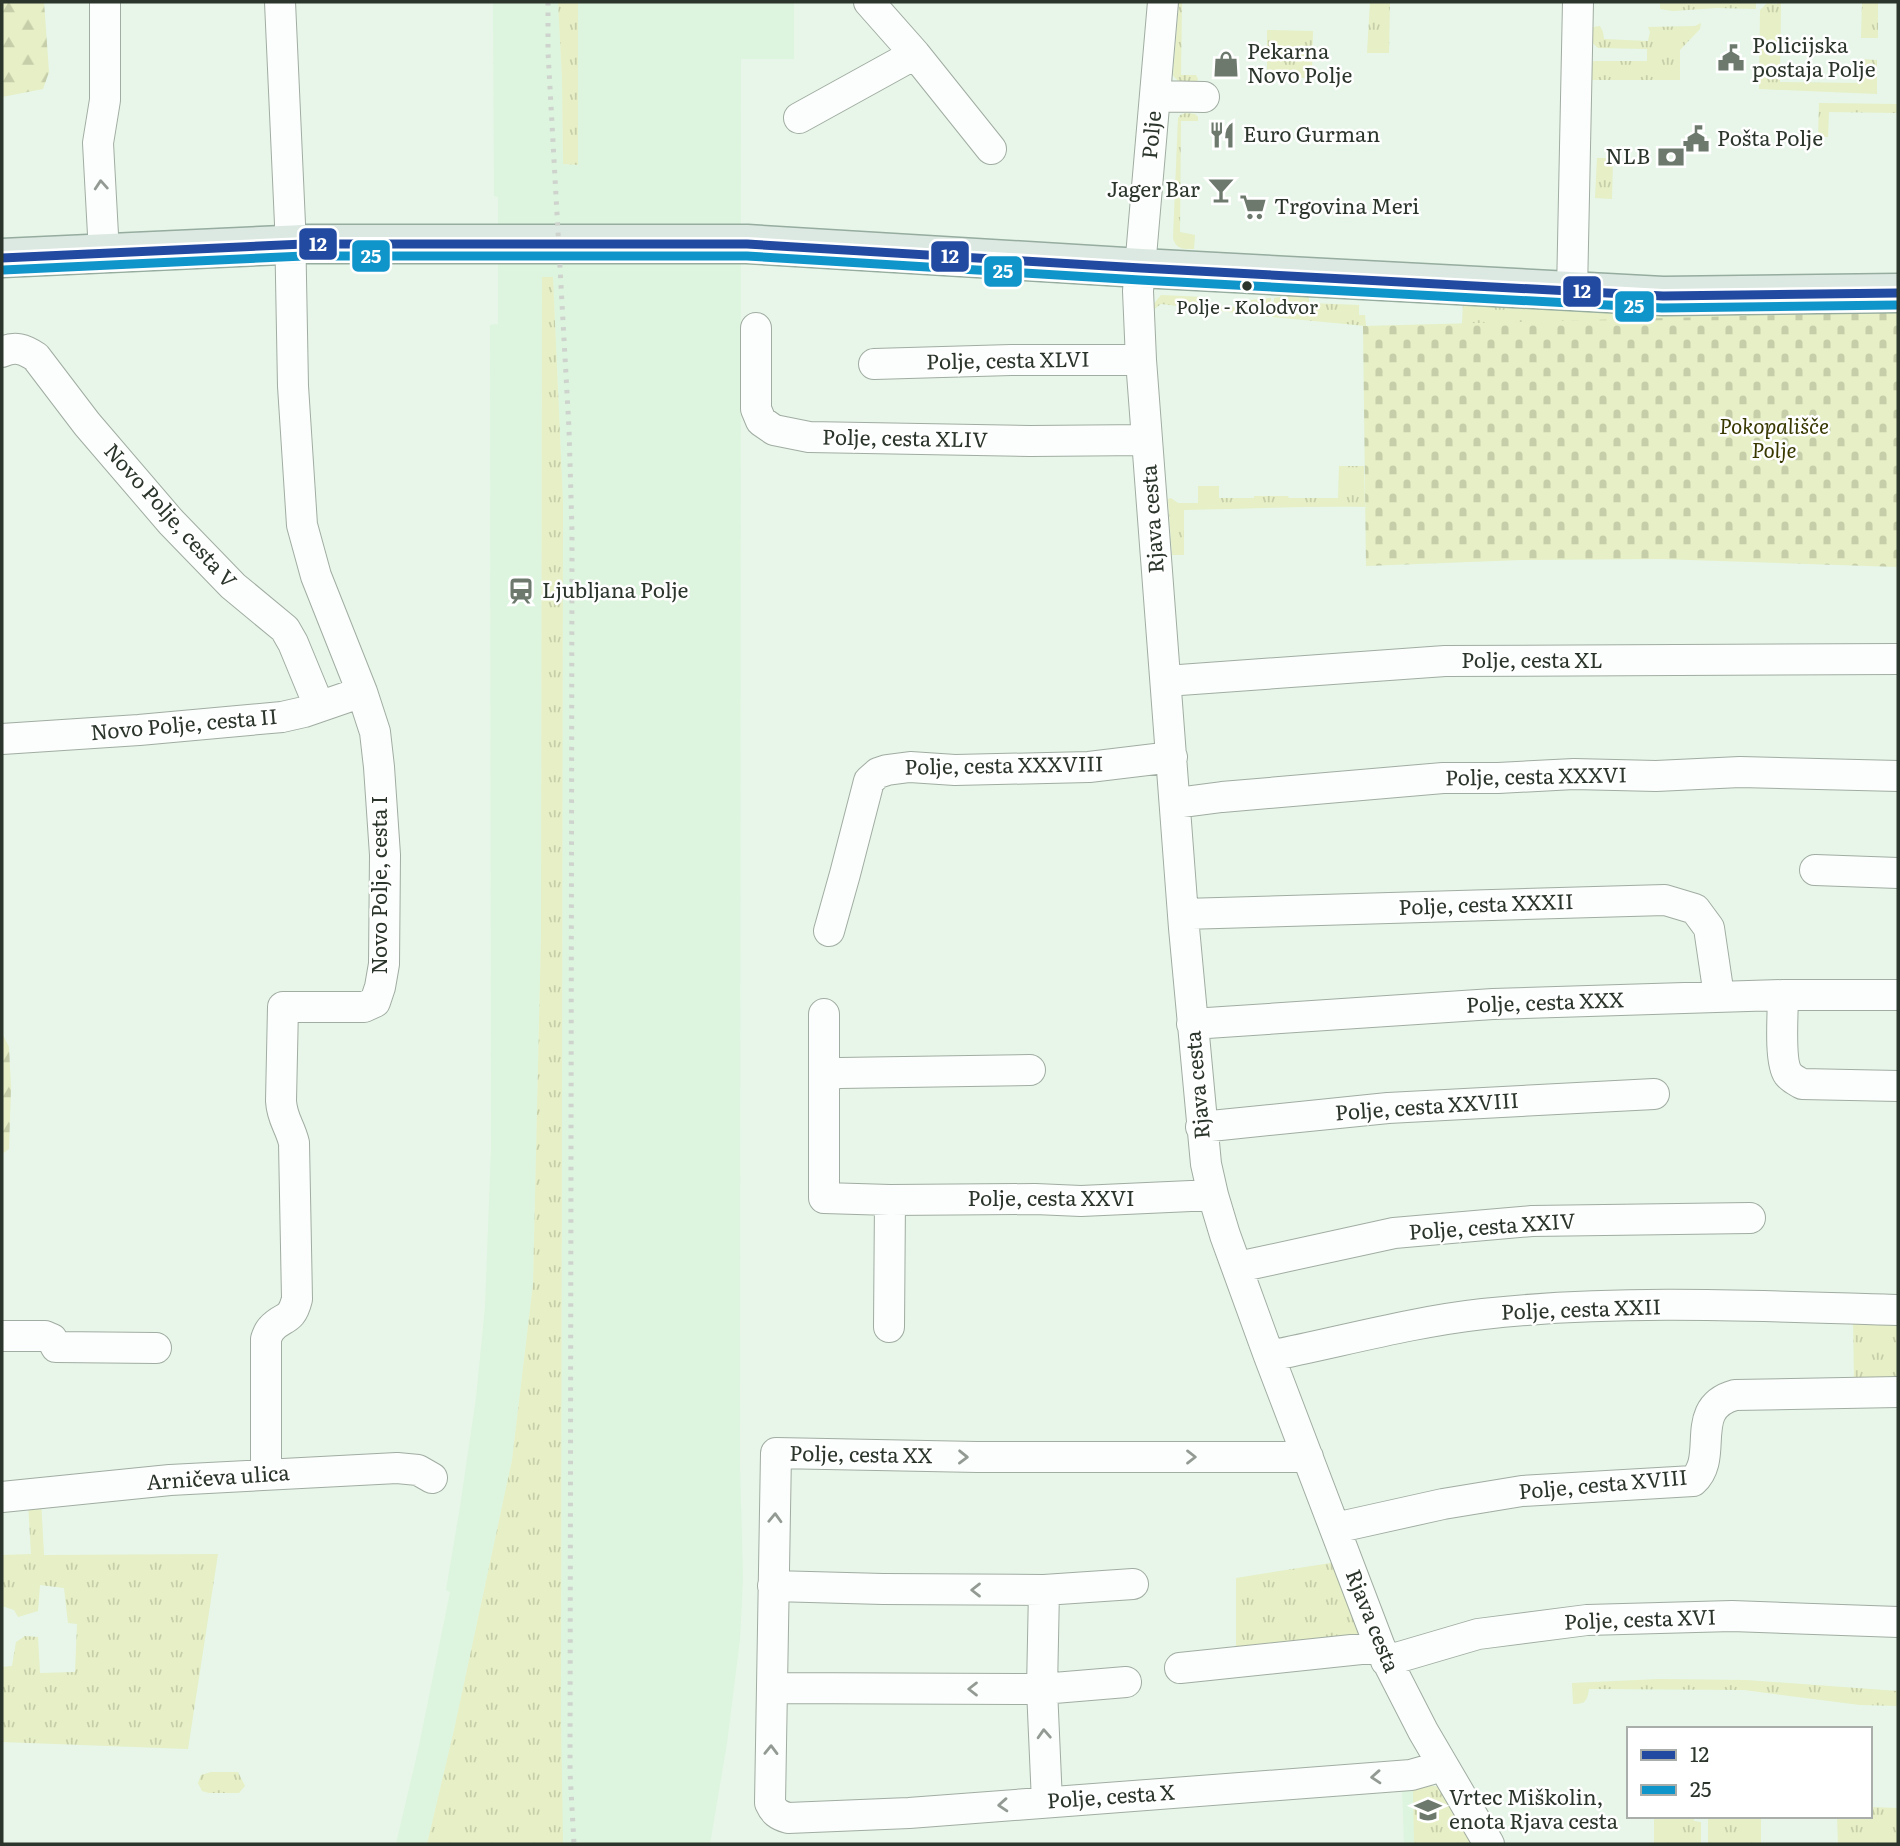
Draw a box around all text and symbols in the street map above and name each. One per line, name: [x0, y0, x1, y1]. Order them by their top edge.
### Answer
place label: Policijska postaja Polje: [1752, 28, 1876, 83]
place label: Pekarna Novo Polje: [1247, 34, 1352, 89]
public building icon: Policijska postaja Polje: [1716, 43, 1746, 73]
shop icon: Pekarna Novo Polje: [1211, 49, 1241, 79]
street label: Polje: [1132, 109, 1167, 160]
place label: Euro Gurman: [1243, 117, 1380, 148]
restaurant icon: Euro Gurman: [1207, 120, 1237, 150]
place label: Pošta Polje: [1717, 121, 1823, 152]
public building icon: Pošta Polje: [1681, 124, 1711, 154]
place label: NLB: [1605, 139, 1650, 170]
bank icon: NLB: [1656, 142, 1686, 172]
place label: Jager Bar: [1107, 172, 1200, 203]
bar icon: Jager Bar: [1206, 175, 1236, 205]
one-way arrow: [93, 179, 108, 190]
place label: Trgovina Meri: [1274, 189, 1419, 220]
supermarket icon: Trgovina Meri: [1238, 192, 1268, 222]
line badge: 12: [298, 227, 338, 261]
text: 12: [309, 229, 327, 257]
line badge: 25: [351, 239, 391, 273]
line badge: 12: [930, 240, 970, 273]
text: 25: [361, 241, 381, 269]
text: 12: [941, 241, 959, 269]
line badge: 25: [983, 255, 1023, 288]
text: 25: [993, 256, 1013, 284]
line badge: 12: [1562, 275, 1602, 308]
text: 12: [1573, 276, 1591, 304]
marker: Polje - Kolodvor: [1240, 279, 1254, 293]
line badge: 25: [1614, 290, 1655, 323]
text: 25: [1624, 291, 1644, 319]
place label: Polje - Kolodvor: [1176, 292, 1318, 320]
street label: Polje, cesta XLVI: [926, 342, 1090, 375]
park label: Pokopališče Polje: [1719, 409, 1829, 464]
street label: Polje, cesta XLIV: [822, 420, 989, 453]
street label: Novo Polje, cesta V: [98, 435, 246, 594]
street label: Rjava cesta: [1131, 463, 1170, 574]
place label: Ljubljana Polje: [542, 573, 689, 604]
station icon: Ljubljana Polje: [506, 576, 536, 606]
street label: Polje, cesta XL: [1461, 643, 1603, 674]
street label: Novo Polje, cesta II: [89, 699, 278, 746]
street label: Polje, cesta XXXVIII: [904, 746, 1104, 781]
street label: Polje, cesta XXXVI: [1445, 757, 1627, 792]
street label: Novo Polje, cesta I: [362, 796, 393, 974]
street label: Polje, cesta XXXII: [1398, 884, 1574, 921]
street label: Polje, cesta XXX: [1465, 982, 1624, 1019]
street label: Rjava cesta: [1175, 1029, 1216, 1141]
street label: Polje, cesta XXVIII: [1334, 1083, 1520, 1126]
street label: Polje, cesta XXVI: [967, 1181, 1135, 1212]
street label: Polje, cesta XXIV: [1407, 1203, 1577, 1246]
street label: Polje, cesta XXII: [1500, 1289, 1662, 1326]
street label: Polje, cesta XX: [789, 1436, 933, 1469]
one-way arrow: [958, 1449, 969, 1465]
one-way arrow: [1186, 1449, 1196, 1465]
street label: Arničeva ulica: [145, 1455, 291, 1496]
street label: Polje, cesta XVIII: [1517, 1460, 1689, 1505]
one-way arrow: [767, 1512, 782, 1523]
street label: Rjava cesta: [1340, 1564, 1409, 1677]
one-way arrow: [970, 1582, 981, 1597]
street label: Polje, cesta XVI: [1563, 1599, 1717, 1636]
one-way arrow: [968, 1681, 978, 1697]
legend: [1627, 1727, 1872, 1818]
one-way arrow: [1036, 1728, 1051, 1739]
text: 12: [1690, 1737, 1709, 1768]
one-way arrow: [763, 1744, 778, 1755]
one-way arrow: [1371, 1769, 1382, 1784]
text: 25: [1690, 1772, 1711, 1803]
street label: Polje, cesta X: [1046, 1775, 1176, 1814]
place label: Vrtec Miškolin, enota Rjava cesta: [1449, 1780, 1619, 1835]
school or university icon: Vrtec Miškolin, enota Rjava cesta: [1413, 1795, 1443, 1825]
one-way arrow: [997, 1797, 1008, 1812]

